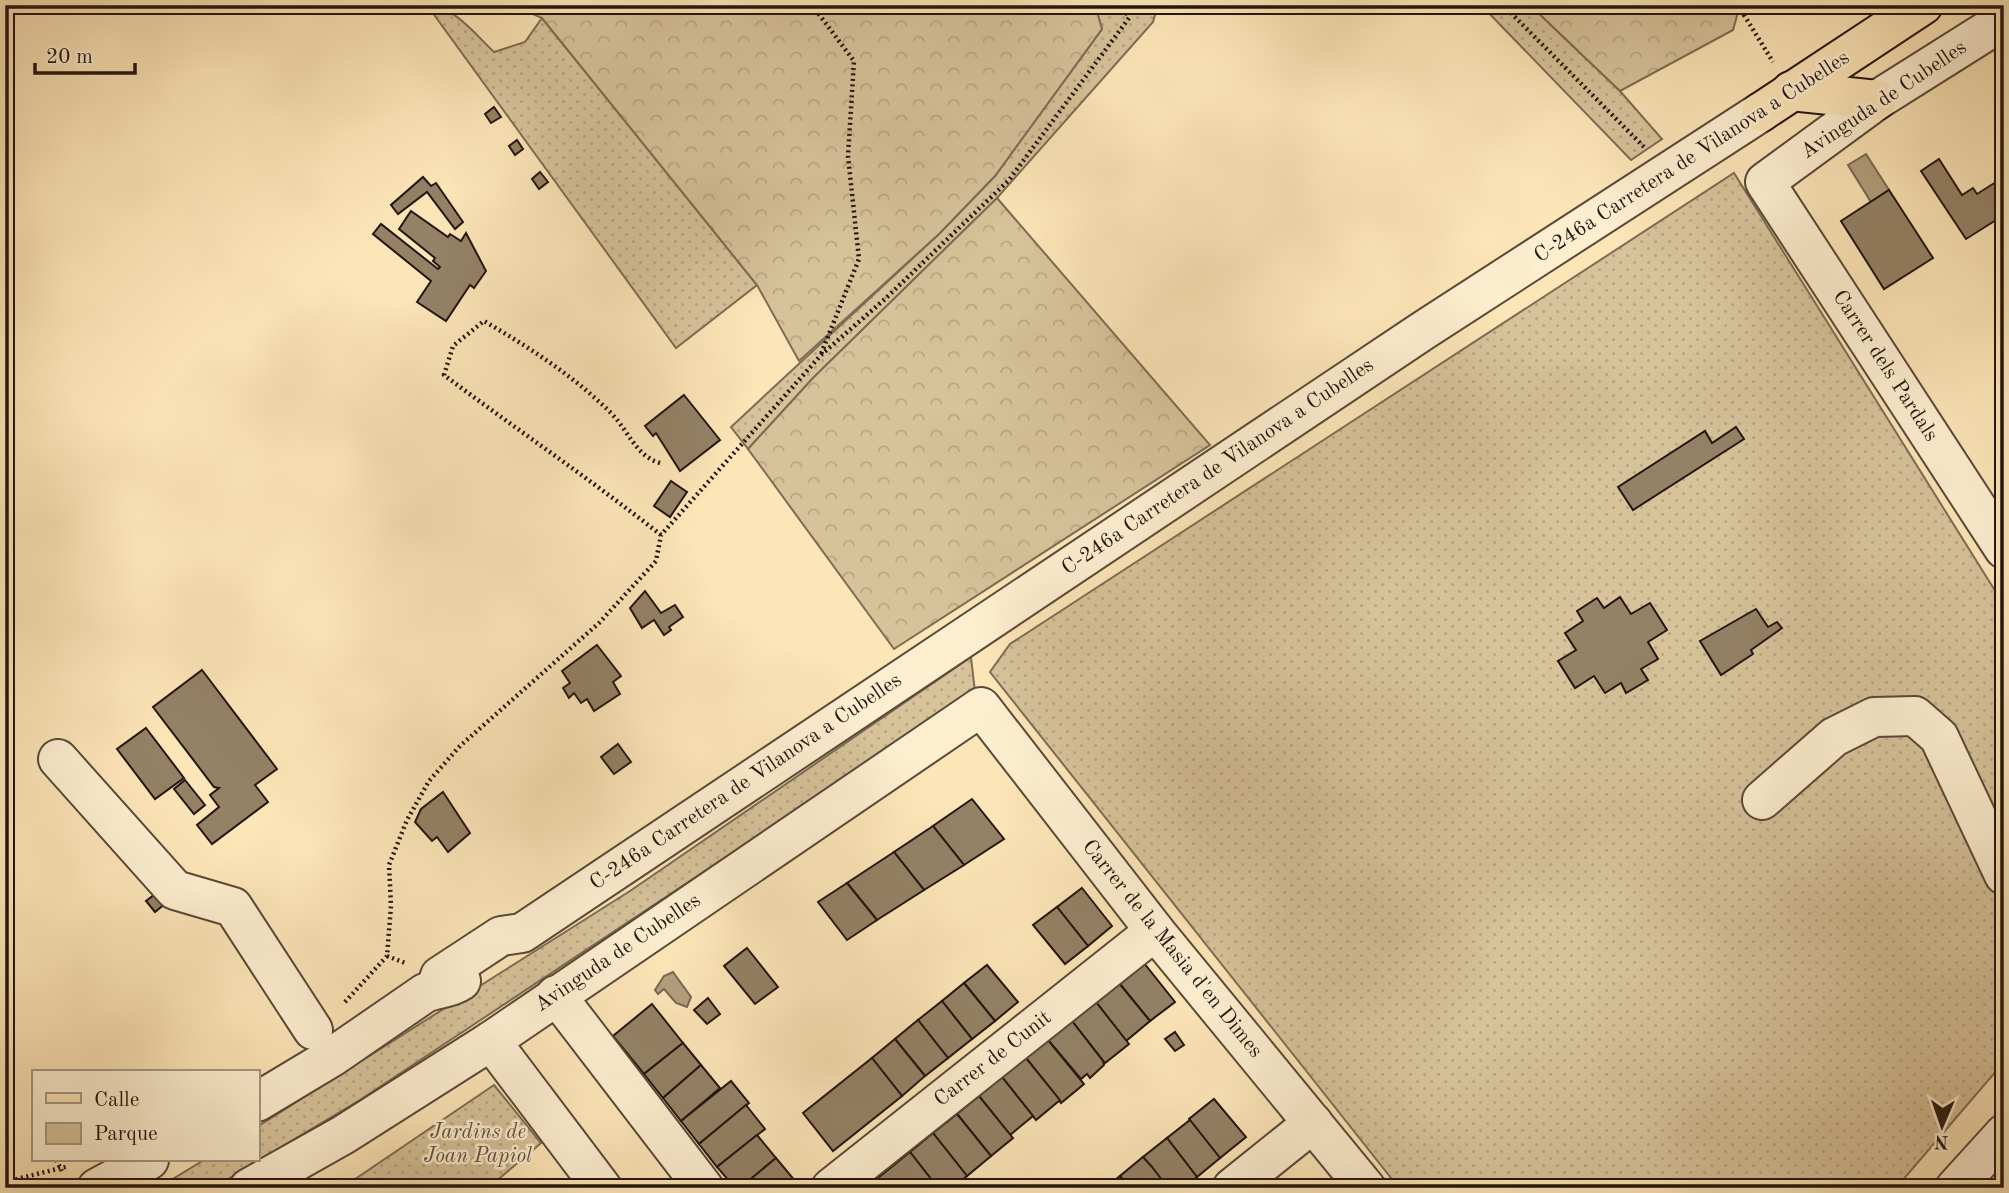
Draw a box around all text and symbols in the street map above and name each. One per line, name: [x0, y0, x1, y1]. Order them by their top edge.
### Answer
scale bar: [35, 32, 135, 76]
street label: Avinguda de Cubelles: [1797, 37, 1971, 163]
text: 20 m: [46, 47, 93, 68]
street label: C-246a Carretera de Vilanova a Cubelles: [1531, 47, 1853, 267]
street label: Carrer dels Pardals: [1828, 287, 1942, 445]
street label: C-246a Carretera de Vilanova a Cubelles: [1058, 355, 1378, 579]
street label: C-246a Carretera de Vilanova a Cubelles: [586, 670, 906, 894]
street label: Carrer de la Masia d'en Dimes: [1078, 836, 1266, 1062]
street label: Avinguda de Cubelles: [531, 890, 705, 1016]
street label: Carrer de Cunit: [931, 1007, 1055, 1111]
legend: [32, 1070, 259, 1162]
text: Calle: [94, 1090, 139, 1111]
north arrow: [1908, 1092, 1978, 1162]
park label: Jardins de Joan Papiol: [424, 1122, 532, 1167]
text: Parque: [94, 1124, 158, 1145]
text: N: [1933, 1131, 1949, 1150]

